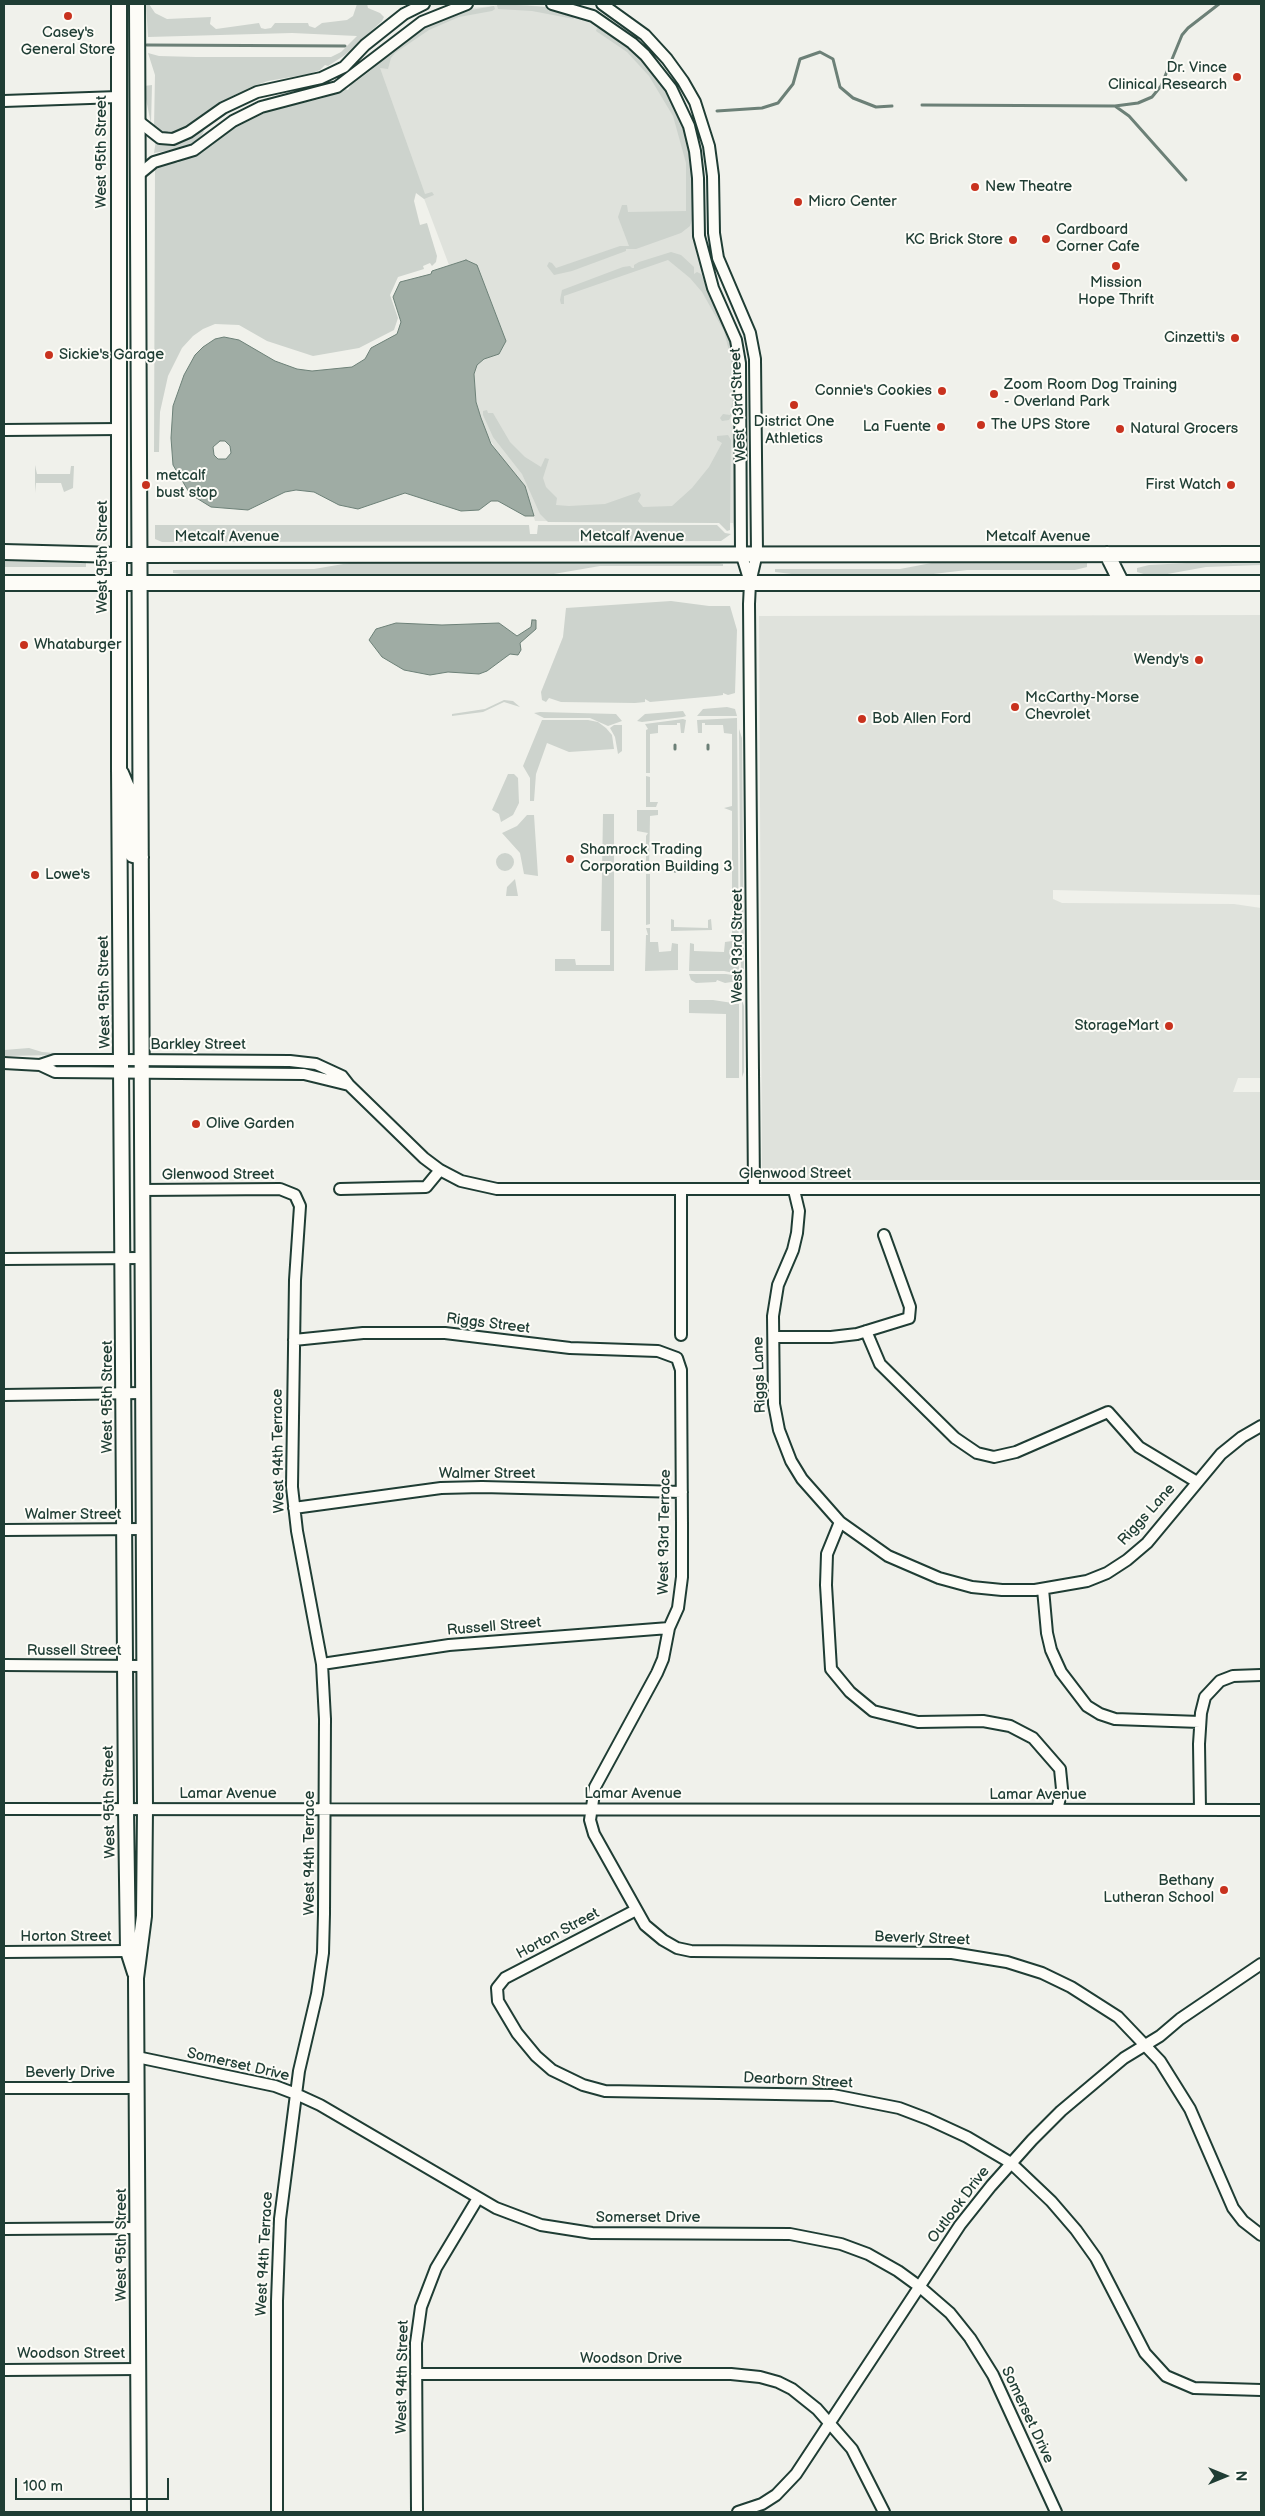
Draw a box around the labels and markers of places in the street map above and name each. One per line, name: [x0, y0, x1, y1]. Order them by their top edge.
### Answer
marker: Casey's General Store: [62, 10, 74, 22]
place label: Casey's General Store: [21, 24, 115, 59]
place label: Dr. Vince Clinical Research: [1108, 59, 1227, 94]
marker: Dr. Vince Clinical Research: [1231, 71, 1243, 83]
place label: New Theatre: [985, 178, 1072, 196]
marker: New Theatre: [969, 181, 981, 193]
place label: Micro Center: [808, 193, 897, 211]
marker: Micro Center: [792, 196, 804, 208]
place label: Cardboard Corner Cafe: [1056, 221, 1140, 256]
place label: KC Brick Store: [905, 231, 1003, 249]
marker: Cardboard Corner Cafe: [1040, 233, 1052, 245]
marker: KC Brick Store: [1007, 234, 1019, 246]
marker: Mission Hope Thrift: [1110, 260, 1122, 272]
place label: Mission Hope Thrift: [1078, 274, 1154, 309]
place label: Cinzetti's: [1164, 329, 1225, 347]
marker: Cinzetti's: [1229, 332, 1241, 344]
place label: Sickie's Garage: [59, 346, 164, 364]
marker: Sickie's Garage: [43, 349, 55, 361]
place label: Zoom Room Dog Training - Overland Park: [1004, 376, 1177, 411]
place label: Connie's Cookies: [815, 382, 932, 400]
marker: Connie's Cookies: [936, 385, 948, 397]
marker: Zoom Room Dog Training - Overland Park: [988, 388, 1000, 400]
marker: District One Athletics: [788, 399, 800, 411]
place label: District One Athletics: [754, 413, 834, 448]
place label: The UPS Store: [991, 416, 1090, 434]
place label: La Fuente: [863, 418, 931, 436]
marker: The UPS Store: [975, 419, 987, 431]
place label: Natural Grocers: [1130, 420, 1238, 438]
marker: La Fuente: [935, 421, 947, 433]
marker: Natural Grocers: [1114, 423, 1126, 435]
place label: metcalf bust stop: [156, 467, 218, 502]
place label: First Watch: [1145, 476, 1221, 494]
marker: metcalf bust stop: [140, 479, 152, 491]
marker: First Watch: [1225, 479, 1237, 491]
place label: Whataburger: [34, 636, 121, 654]
marker: Whataburger: [18, 639, 30, 651]
place label: Wendy's: [1134, 651, 1189, 669]
marker: Wendy's: [1193, 654, 1205, 666]
place label: McCarthy-Morse Chevrolet: [1025, 689, 1139, 724]
marker: McCarthy-Morse Chevrolet: [1009, 701, 1021, 713]
place label: Bob Allen Ford: [872, 710, 971, 728]
marker: Bob Allen Ford: [856, 713, 868, 725]
place label: Shamrock Trading Corporation Building 3: [580, 841, 732, 876]
marker: Shamrock Trading Corporation Building 3: [564, 853, 576, 865]
place label: Lowe's: [45, 866, 90, 884]
marker: Lowe's: [29, 869, 41, 881]
place label: StorageMart: [1074, 1017, 1159, 1035]
marker: StorageMart: [1163, 1020, 1175, 1032]
place label: Olive Garden: [206, 1115, 295, 1133]
marker: Olive Garden: [190, 1118, 202, 1130]
place label: Bethany Lutheran School: [1103, 1872, 1214, 1907]
marker: Bethany Lutheran School: [1218, 1884, 1230, 1896]

